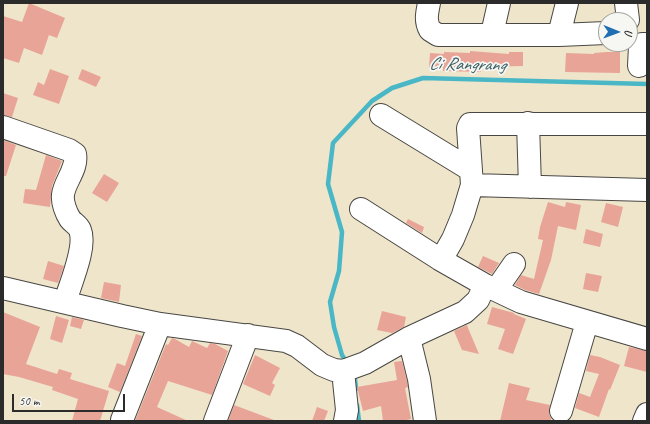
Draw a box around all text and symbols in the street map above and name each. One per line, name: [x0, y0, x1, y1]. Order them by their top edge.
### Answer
north arrow: [598, 12, 638, 52]
text: U: [622, 29, 636, 35]
water label: Ci Rangrang: [429, 54, 505, 76]
scale bar: [14, 386, 127, 412]
text: 50 m: [19, 393, 39, 409]

